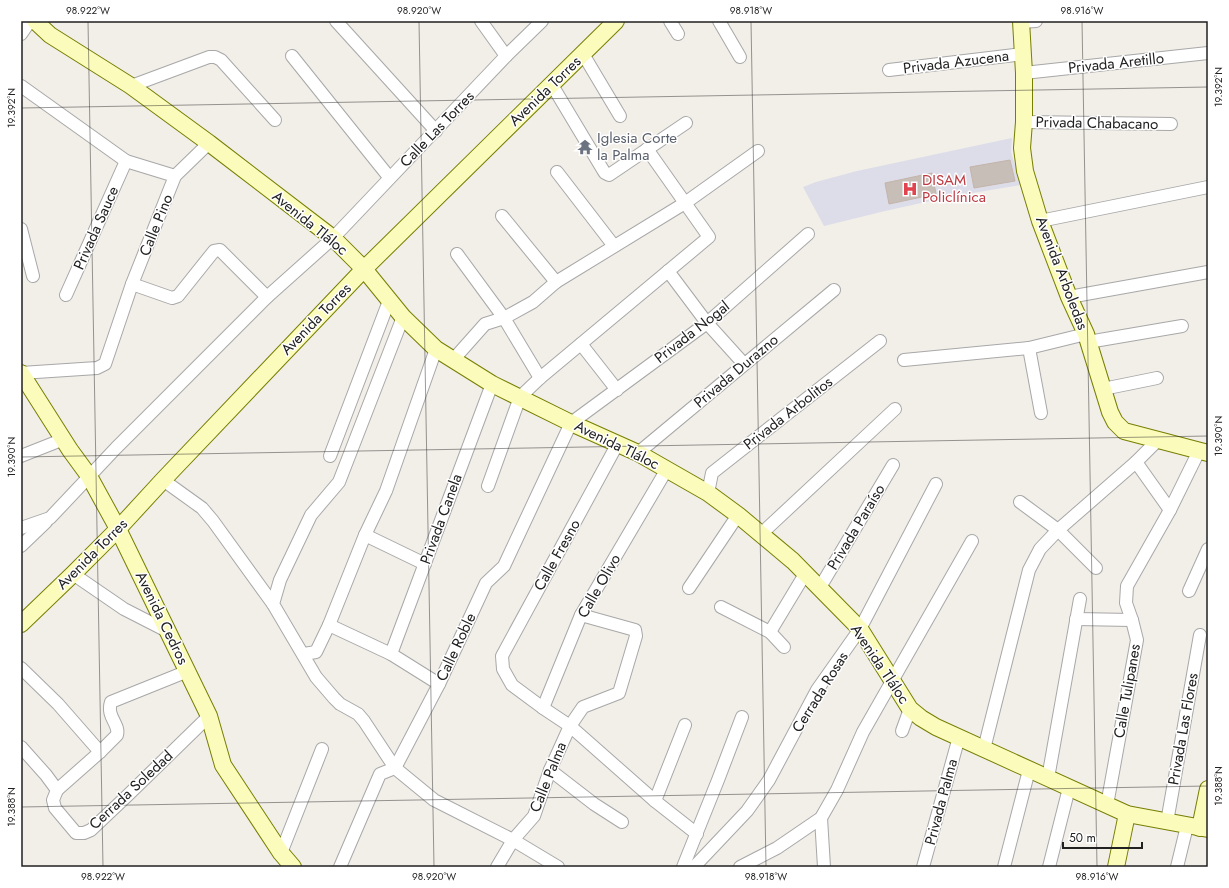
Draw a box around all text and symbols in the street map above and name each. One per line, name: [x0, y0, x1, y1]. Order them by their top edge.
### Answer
text: 98.922°W: [66, 3, 110, 18]
text: 98.920°W: [397, 3, 441, 18]
text: 98.918°W: [730, 3, 772, 18]
text: 98.916°W: [1061, 3, 1103, 18]
street label: Privada Azucena: [902, 45, 1010, 79]
street label: Privada Aretillo: [1067, 47, 1165, 79]
street label: Avenida Torres: [504, 51, 586, 131]
text: 19.392°N: [1211, 67, 1226, 107]
street label: Calle Las Torres: [395, 86, 479, 172]
text: 19.392°N: [4, 88, 19, 128]
street label: Privada Chabacano: [1035, 111, 1159, 135]
place label: Iglesia Corte la Palma: [597, 127, 677, 166]
temple icon: Iglesia Corte la Palma: [576, 138, 594, 156]
place label: DISAM Policlínica: [922, 169, 986, 208]
hospital icon: DISAM Policlínica: [901, 180, 919, 198]
street label: Privada Sauce: [68, 183, 124, 273]
street label: Avenida Tláloc: [267, 186, 353, 260]
street label: Calle Pino: [134, 191, 178, 259]
street label: Avenida Arboledas: [1030, 213, 1094, 333]
street label: Avenida Torres: [276, 278, 356, 360]
street label: Privada Nogal: [650, 296, 734, 368]
street label: Privada Durazno: [689, 329, 783, 413]
street label: Privada Arbolitos: [739, 371, 837, 455]
street label: Avenida Tláloc: [571, 415, 663, 475]
text: 19.390°N: [1211, 416, 1226, 456]
text: 19.390°N: [4, 437, 19, 477]
street label: Privada Canela: [414, 471, 468, 567]
street label: Privada Paraíso: [822, 480, 890, 574]
street label: Avenida Torres: [51, 513, 133, 595]
street label: Calle Fresno: [528, 515, 586, 595]
street label: Calle Olivo: [572, 550, 626, 622]
street label: Avenida Cedros: [130, 568, 194, 668]
street label: Calle Roble: [431, 609, 481, 685]
street label: Avenida Tláloc: [845, 620, 915, 708]
street label: Calle Tulipanes: [1108, 642, 1146, 740]
street label: Cerrada Rosas: [786, 647, 854, 737]
street label: Privada Las Flores: [1162, 671, 1204, 787]
street label: Calle Palma: [524, 739, 572, 815]
street label: Cerrada Soledad: [84, 745, 178, 835]
street label: Privada Palma: [919, 756, 963, 848]
text: 19.388°N: [1211, 766, 1226, 806]
text: 19.388°N: [4, 787, 19, 827]
scale bar: [1063, 824, 1142, 850]
text: 50 m: [1069, 829, 1096, 847]
text: 98.922°W: [81, 869, 125, 884]
text: 98.920°W: [412, 869, 456, 884]
text: 98.918°W: [745, 869, 787, 884]
text: 98.916°W: [1076, 869, 1118, 884]

